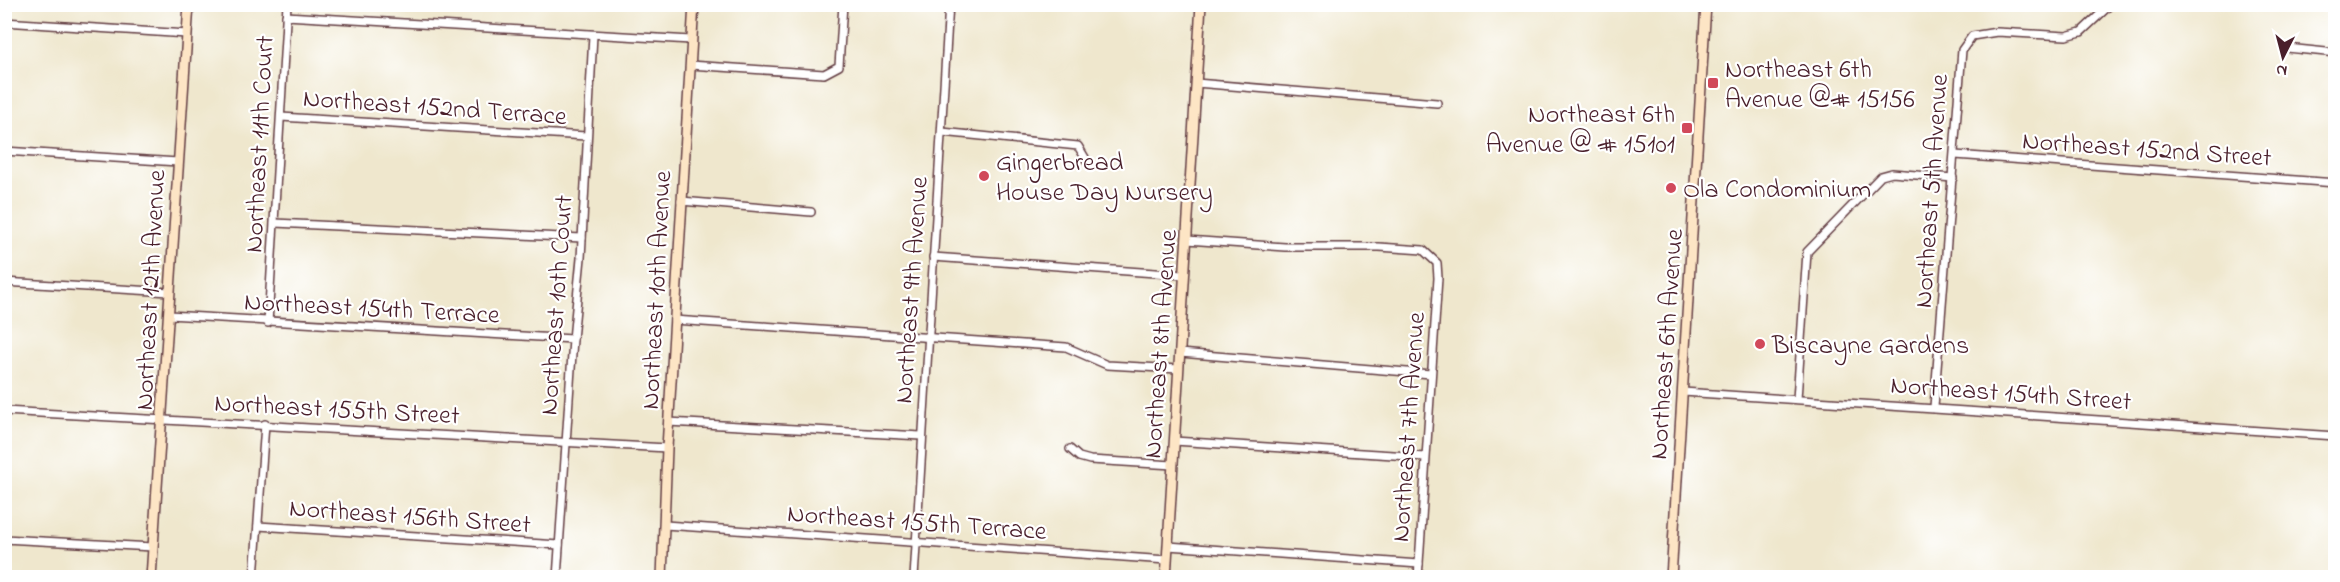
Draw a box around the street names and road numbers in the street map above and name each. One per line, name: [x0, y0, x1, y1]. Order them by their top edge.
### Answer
street label: Northeast 11th Court: [236, 34, 286, 254]
street label: Northeast 5th Avenue: [1906, 73, 1960, 310]
street label: Northeast 152nd Terrace: [302, 81, 568, 137]
street label: Northeast 152nd Street: [2021, 123, 2273, 179]
street label: Northeast 12th Avenue: [127, 169, 177, 411]
street label: Northeast 10th Avenue: [633, 169, 683, 411]
street label: Northeast 9th Avenue: [886, 175, 940, 405]
street label: Northeast 10th Court: [531, 193, 585, 417]
street label: Northeast 6th Avenue: [1641, 227, 1695, 461]
street label: Northeast 8th Avenue: [1135, 228, 1189, 460]
street label: Northeast 154th Terrace: [243, 284, 501, 336]
street label: Northeast 7th Avenue: [1383, 311, 1437, 543]
street label: Northeast 154th Street: [1889, 368, 2133, 422]
street label: Northeast 155th Street: [213, 386, 461, 436]
street label: Northeast 156th Street: [288, 491, 532, 545]
street label: Northeast 155th Terrace: [786, 496, 1048, 552]

